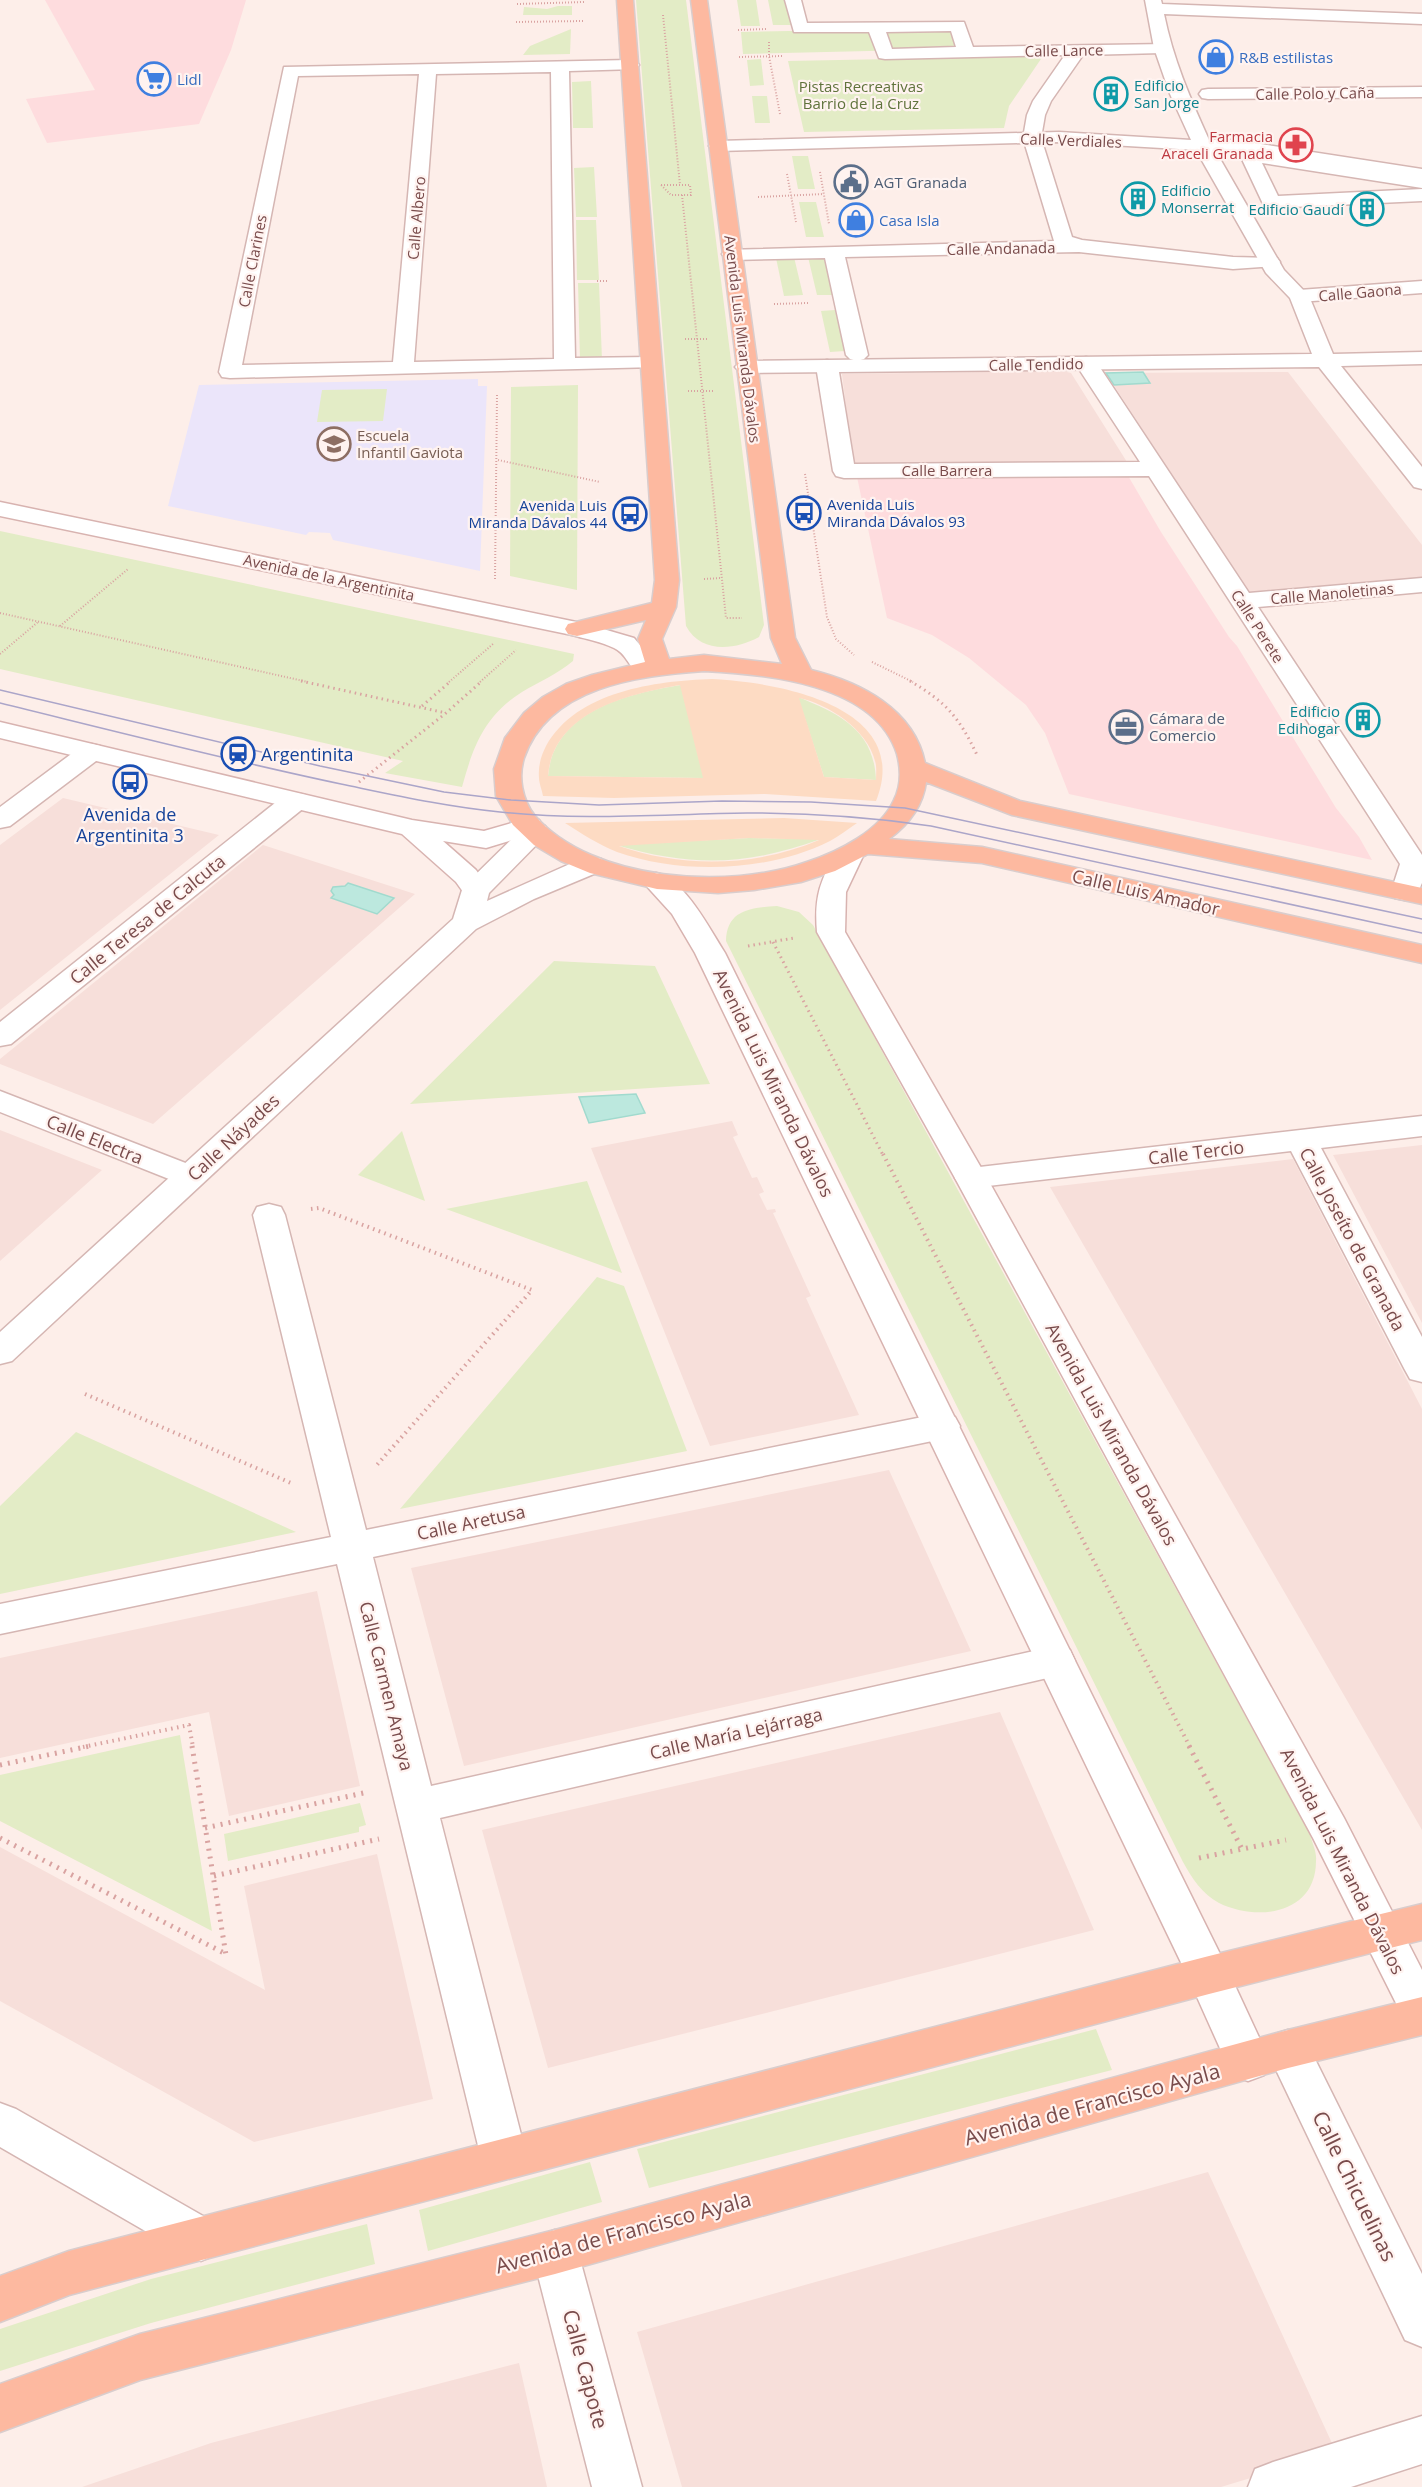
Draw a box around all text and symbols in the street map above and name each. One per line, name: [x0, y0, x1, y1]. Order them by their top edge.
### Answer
street label: Calle Lance: [1025, 39, 1103, 61]
shop icon: R&B estilistas: [1198, 39, 1234, 75]
place label: R&B estilistas: [1239, 47, 1333, 67]
supermarket icon: Lidl: [136, 61, 172, 97]
place label: Lidl: [177, 69, 202, 89]
place label: Edificio San Jorge: [1134, 75, 1199, 112]
park label: Pistas Recreativas Barrio de la Cruz: [799, 76, 923, 113]
building icon: Edificio San Jorge: [1093, 76, 1129, 112]
street label: Calle Polo y Caña: [1255, 82, 1375, 104]
place label: Farmacia Araceli Granada: [1162, 126, 1273, 163]
pharmacy icon: Farmacia Araceli Granada: [1278, 127, 1314, 163]
street label: Calle Verdiales: [1020, 128, 1122, 152]
public building icon: AGT Granada: [833, 164, 869, 200]
place label: AGT Granada: [874, 172, 967, 192]
street label: Calle Albero: [402, 175, 430, 261]
place label: Edificio Monserrat: [1161, 180, 1234, 217]
building icon: Edificio Monserrat: [1120, 181, 1156, 217]
building icon: Edificio Gaudí: [1349, 191, 1385, 227]
place label: Edificio Gaudí: [1249, 199, 1345, 219]
shop icon: Casa Isla: [838, 202, 874, 238]
place label: Casa Isla: [879, 210, 940, 230]
street label: Calle Clarines: [233, 213, 271, 309]
street label: Avenida Luis Miranda Dávalos: [720, 234, 766, 444]
street label: Calle Andanada: [946, 237, 1056, 259]
street label: Calle Gaona: [1318, 278, 1402, 306]
street label: Calle Tendido: [988, 353, 1084, 375]
place label: Escuela Infantil Gaviota: [357, 425, 463, 462]
school or university icon: Escuela Infantil Gaviota: [316, 426, 352, 462]
street label: Calle Barrera: [902, 460, 992, 480]
place label: Avenida Luis Miranda Dávalos 93: [827, 494, 965, 531]
place label: Avenida Luis Miranda Dávalos 44: [469, 495, 607, 532]
bus stop icon: Avenida Luis Miranda Dávalos 93: [786, 495, 822, 531]
bus stop icon: Avenida Luis Miranda Dávalos 44: [612, 496, 648, 532]
street label: Avenida de la Argentinita: [242, 549, 416, 605]
street label: Calle Manoletinas: [1269, 578, 1395, 608]
street label: Calle Perete: [1227, 586, 1289, 666]
place label: Edificio Edihogar: [1278, 701, 1340, 738]
building icon: Edificio Edihogar: [1345, 702, 1381, 738]
place label: Cámara de Comercio: [1149, 708, 1225, 745]
office icon: Cámara de Comercio: [1108, 709, 1144, 745]
station icon: Argentinita: [220, 736, 256, 772]
place label: Argentinita: [261, 742, 354, 766]
bus stop icon: Avenida de Argentinita 3: [112, 764, 148, 800]
place label: Avenida de Argentinita 3: [76, 802, 184, 847]
street label: Calle Teresa de Calcuta: [64, 849, 230, 989]
street label: Calle Luis Amador: [1070, 863, 1223, 921]
street label: Avenida Luis Miranda Dávalos: [708, 965, 840, 1201]
street label: Calle Náyades: [182, 1088, 284, 1186]
street label: Calle Electra: [43, 1109, 147, 1169]
street label: Calle Tercio: [1147, 1134, 1245, 1170]
street label: Calle Joseíto de Granada: [1294, 1143, 1412, 1335]
street label: Avenida Luis Miranda Dávalos: [1041, 1318, 1183, 1550]
street label: Calle Aretusa: [415, 1499, 527, 1545]
street label: Calle Carmen Amaya: [354, 1599, 420, 1773]
street label: Calle María Lejárraga: [647, 1701, 825, 1765]
street label: Avenida Luis Miranda Dávalos: [1275, 1744, 1411, 1978]
street label: Avenida de Francisco Ayala: [961, 2056, 1223, 2152]
street label: Calle Chicuelinas: [1306, 2106, 1404, 2266]
street label: Avenida de Francisco Ayala: [492, 2184, 754, 2280]
street label: Calle Capote: [557, 2306, 615, 2432]

